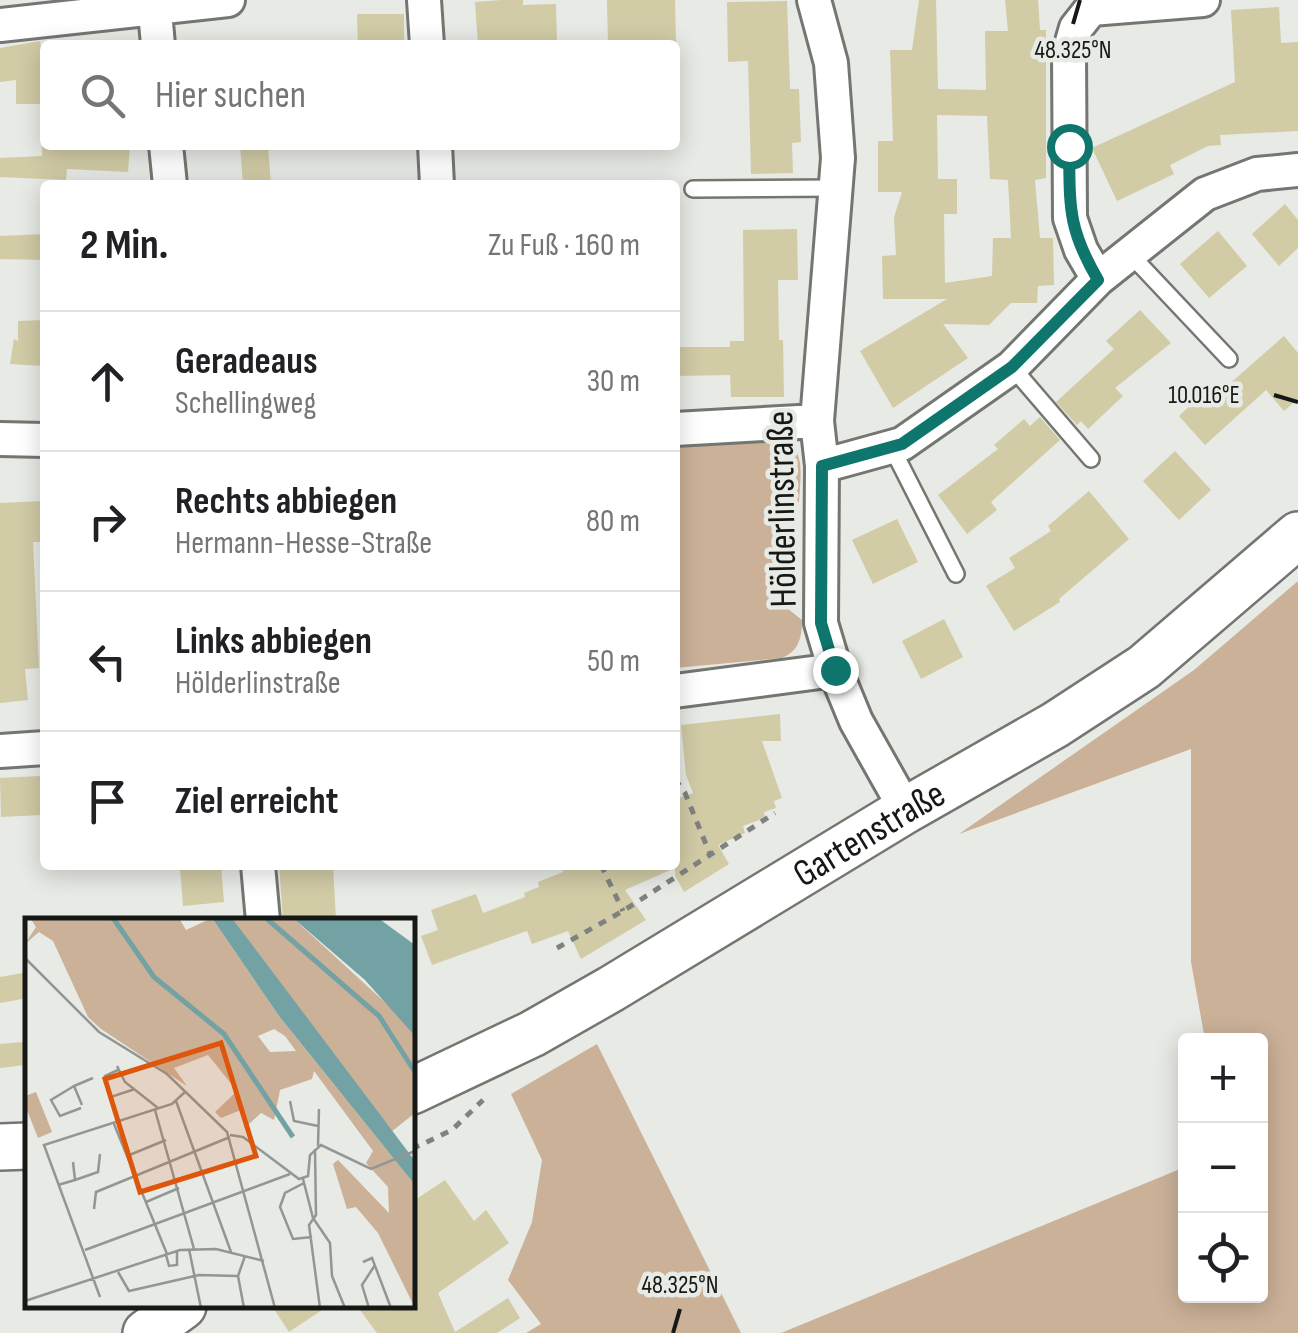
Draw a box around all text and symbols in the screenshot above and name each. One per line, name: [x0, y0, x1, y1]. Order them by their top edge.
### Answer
text: 48.325°N: [1034, 35, 1112, 66]
search box: [40, 40, 680, 150]
icon: search: [75, 68, 130, 123]
text: Hier suchen: [155, 73, 306, 118]
route start: [1047, 124, 1093, 170]
text: 2 Min.: [80, 220, 168, 271]
text: Zu Fuß · 160 m: [488, 226, 640, 265]
text: Geradeaus: [175, 339, 318, 384]
icon: ahead: [80, 354, 135, 409]
text: 30 m: [587, 362, 640, 401]
text: 10.016°E: [1168, 380, 1240, 411]
text: Schellingweg: [175, 384, 316, 423]
street label: Hölderlinstraße: [758, 410, 807, 608]
text: Rechts abbiegen: [175, 479, 397, 524]
icon: right: [80, 494, 135, 549]
text: 80 m: [586, 502, 640, 541]
text: Hermann-Hesse-Straße: [175, 524, 432, 563]
text: Links abbiegen: [175, 619, 372, 664]
icon: left: [80, 634, 135, 689]
text: 50 m: [587, 642, 640, 681]
route end: [813, 648, 859, 694]
text: Hölderlinstraße: [175, 664, 341, 703]
street label: Gartenstraße: [785, 772, 953, 897]
icon: arrive: [80, 774, 135, 829]
text: Ziel erreicht: [175, 779, 338, 824]
inset map: [25, 918, 415, 1308]
map controls: [1178, 1033, 1268, 1303]
button: +: [1178, 1033, 1268, 1123]
button: −: [1178, 1123, 1268, 1213]
button: locate: [1178, 1213, 1268, 1303]
text: 48.325°N: [641, 1270, 719, 1301]

